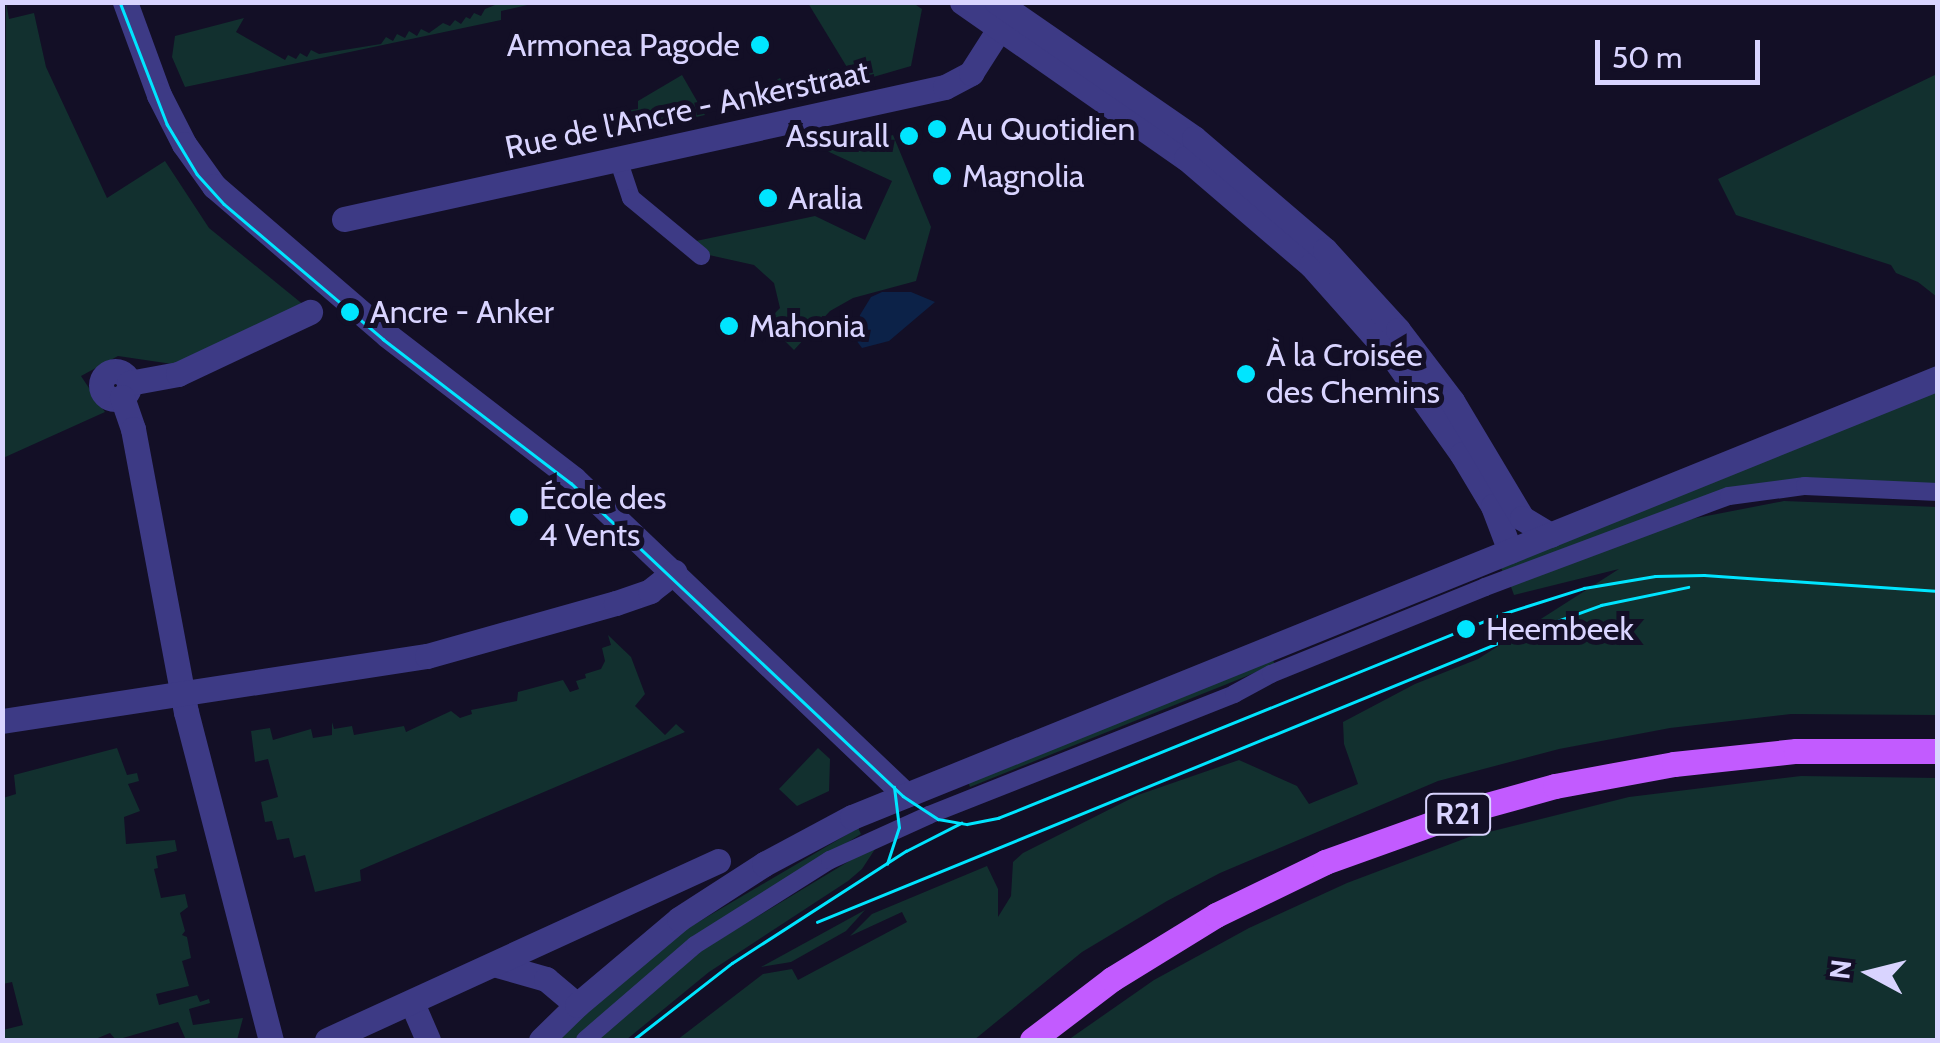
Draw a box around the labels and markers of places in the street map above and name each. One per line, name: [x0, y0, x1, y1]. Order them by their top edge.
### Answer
place label: Armonea Pagode: [507, 26, 740, 64]
marker: Armonea Pagode: [749, 34, 771, 56]
place label: Au Quotidien: [957, 110, 1135, 148]
place label: Assurall: [786, 117, 889, 155]
marker: Au Quotidien: [926, 118, 948, 140]
marker: Assurall: [898, 125, 920, 147]
place label: Magnolia: [962, 157, 1084, 195]
marker: Magnolia: [931, 165, 953, 187]
place label: Aralia: [788, 179, 863, 217]
marker: Aralia: [757, 187, 779, 209]
place label: Ancre - Anker: [370, 293, 554, 331]
marker: Ancre - Anker: [339, 301, 361, 323]
place label: Mahonia: [749, 307, 865, 345]
marker: Mahonia: [718, 315, 740, 337]
place label: À la Croisée des Chemins: [1266, 337, 1440, 412]
marker: À la Croisée des Chemins: [1235, 363, 1257, 385]
place label: École des 4 Vents: [539, 480, 666, 555]
marker: École des 4 Vents: [508, 506, 530, 528]
place label: Heembeek: [1486, 610, 1634, 648]
marker: Heembeek: [1455, 618, 1477, 640]

